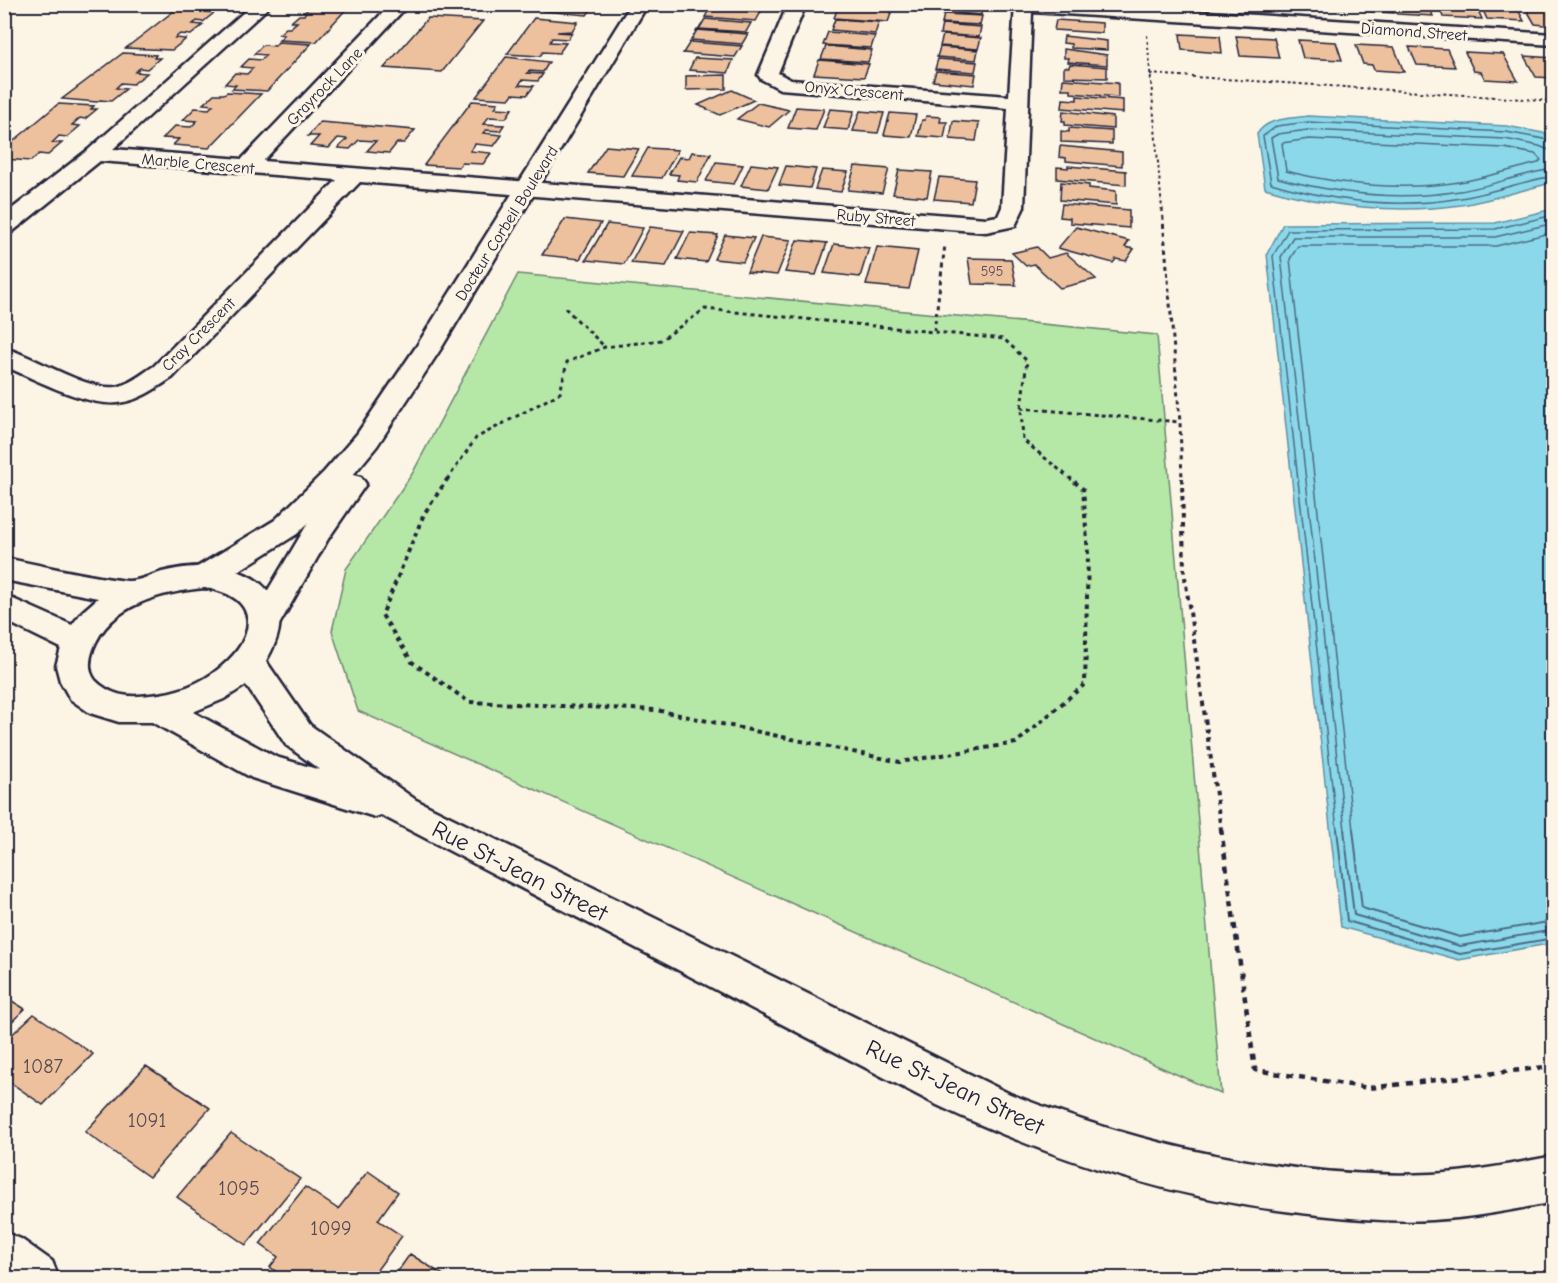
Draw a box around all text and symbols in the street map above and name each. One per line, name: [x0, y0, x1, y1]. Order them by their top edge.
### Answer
street label: Diamond Street: [1360, 19, 1468, 45]
street label: Grayrock Lane: [283, 44, 366, 129]
street label: Onyx Crescent: [804, 78, 904, 104]
street label: Docteur Corbeil Boulevard: [452, 143, 562, 304]
street label: Marble Crescent: [141, 150, 255, 178]
street label: Ruby Street: [836, 206, 916, 230]
house number: 595: [981, 263, 1003, 280]
street label: Cray Crescent: [158, 294, 239, 375]
street label: Rue St-Jean Street: [428, 815, 613, 928]
street label: Rue St-Jean Street: [862, 1033, 1049, 1141]
house number: 1087: [23, 1055, 63, 1078]
house number: 1091: [128, 1109, 166, 1132]
house number: 1095: [218, 1177, 260, 1200]
house number: 1099: [310, 1217, 352, 1240]

